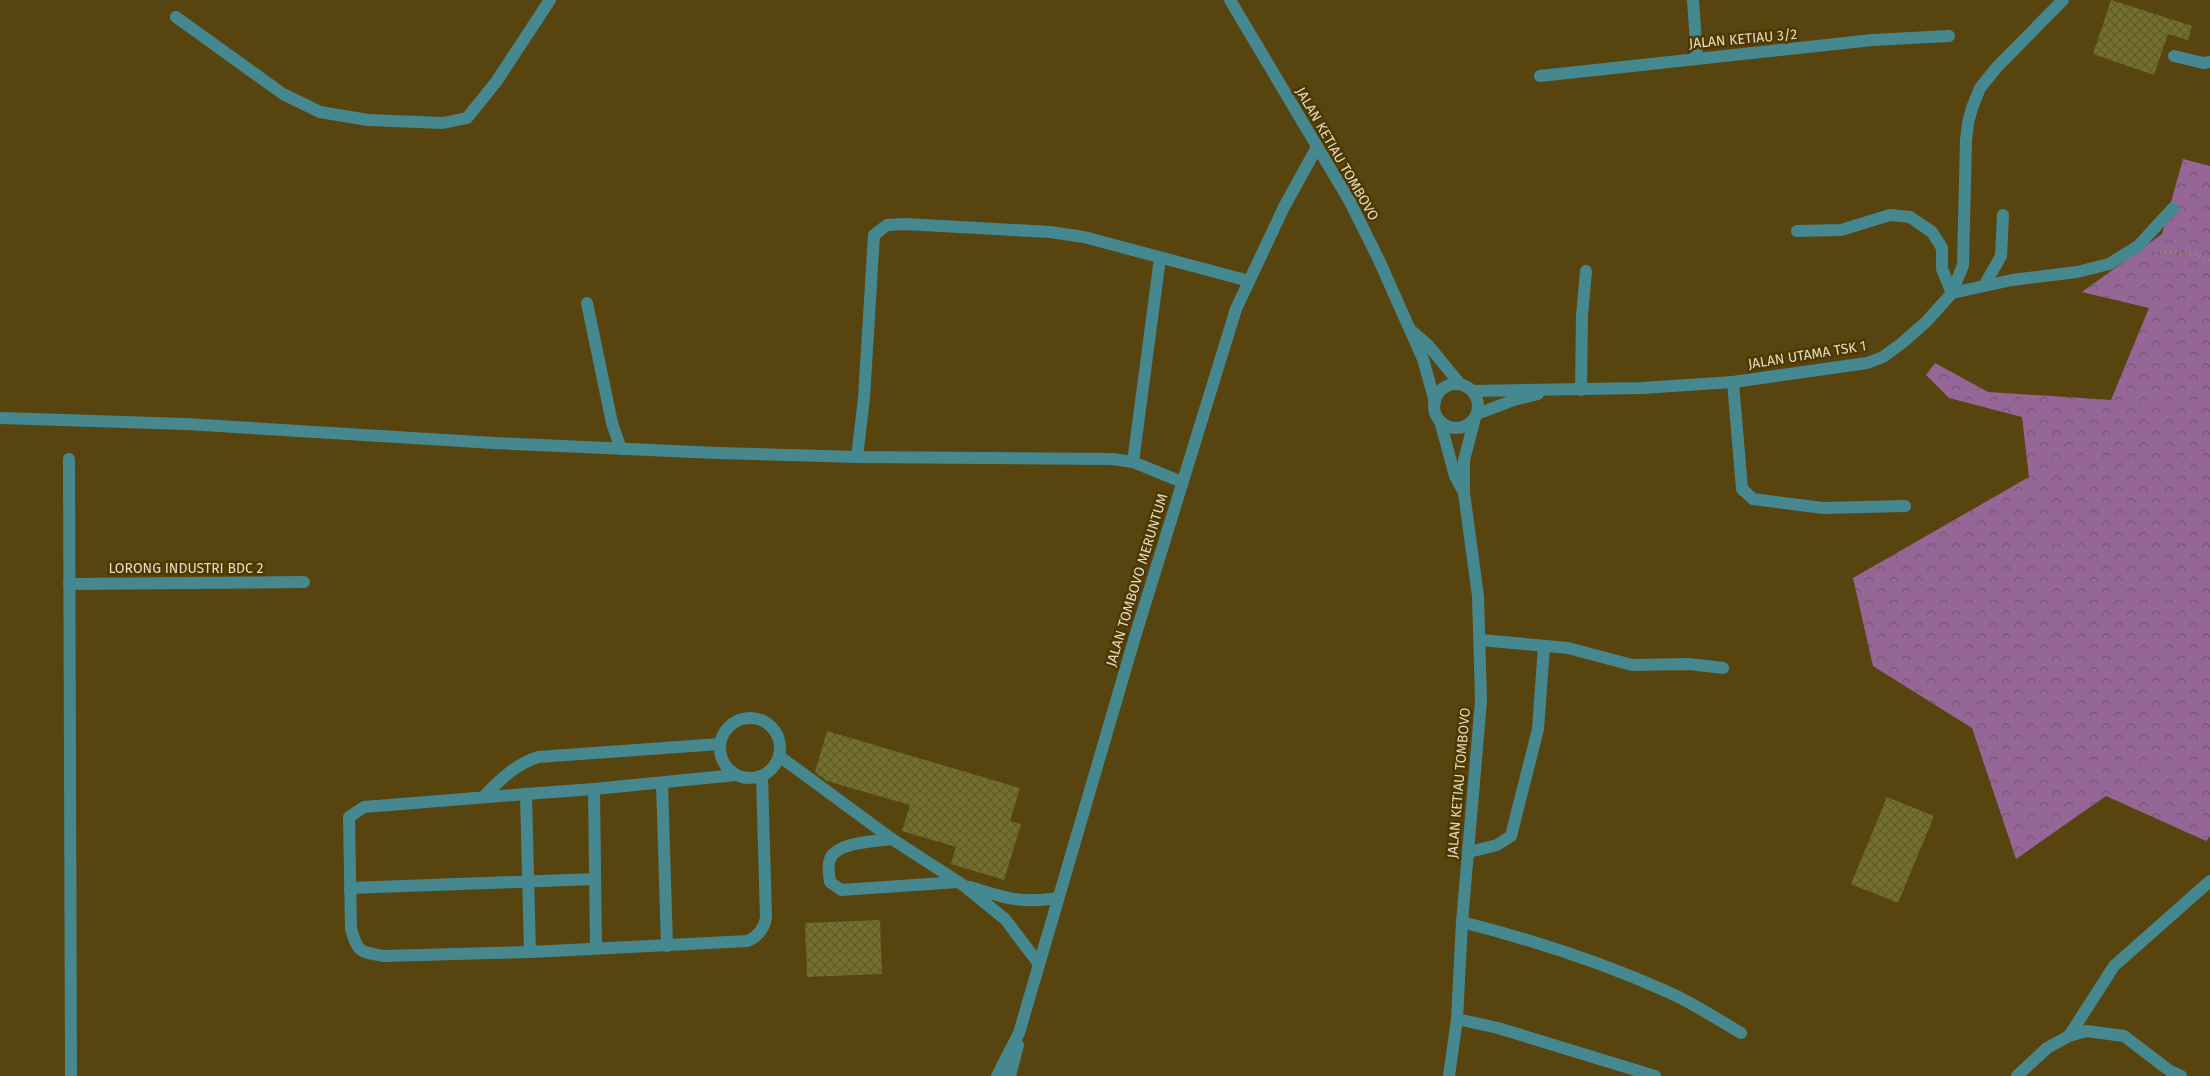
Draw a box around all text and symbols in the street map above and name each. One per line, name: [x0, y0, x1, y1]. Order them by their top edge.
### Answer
street label: JALAN KETIAU 3/2: [1688, 26, 1798, 52]
street label: JALAN KETIAU TOMBOVO: [1292, 84, 1382, 224]
street label: JALAN UTAMA TSK 1: [1747, 337, 1867, 373]
street label: JALAN TOMBOVO MERUNTUM: [1103, 491, 1171, 669]
street label: LORONG INDUSTRI BDC 2: [109, 560, 264, 577]
street label: JALAN KETIAU TOMBOVO: [1444, 707, 1474, 859]

